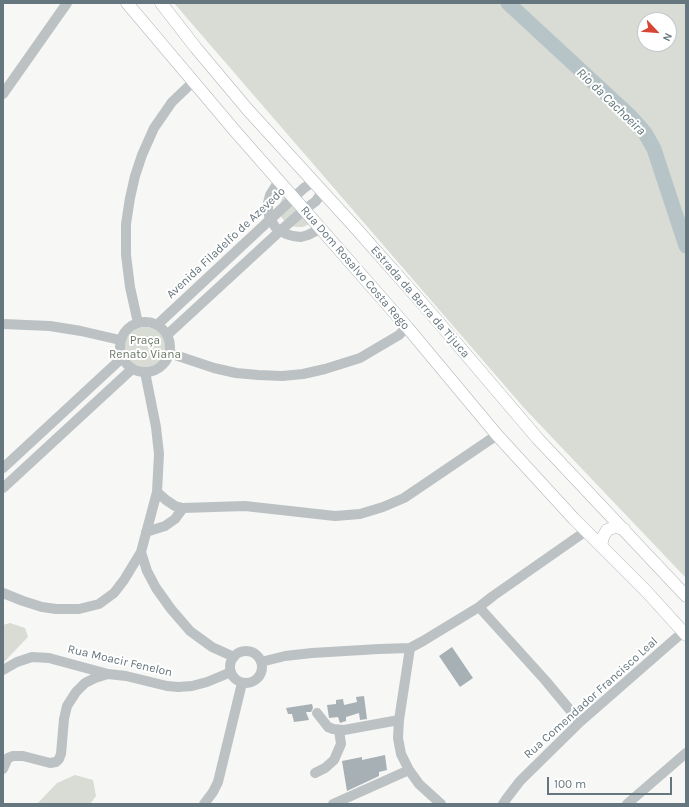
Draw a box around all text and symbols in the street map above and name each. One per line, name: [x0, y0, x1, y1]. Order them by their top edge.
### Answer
north arrow: [637, 12, 677, 52]
text: N: [660, 31, 675, 43]
water label: Rio da Cachoeira: [573, 65, 649, 139]
street label: Avenida Filadelfo de Azevedo: [164, 184, 288, 302]
street label: Rua Dom Rosalvo Costa Rego: [297, 203, 413, 333]
street label: Estrada da Barra da Tijuca: [367, 243, 473, 361]
park label: Praça Renato Viana: [109, 334, 181, 362]
street label: Rua Comendador Francisco Leal: [521, 634, 661, 762]
street label: Rua Moacir Fenelon: [66, 642, 174, 680]
scale bar: [549, 769, 674, 795]
text: 100 m: [554, 777, 586, 791]

